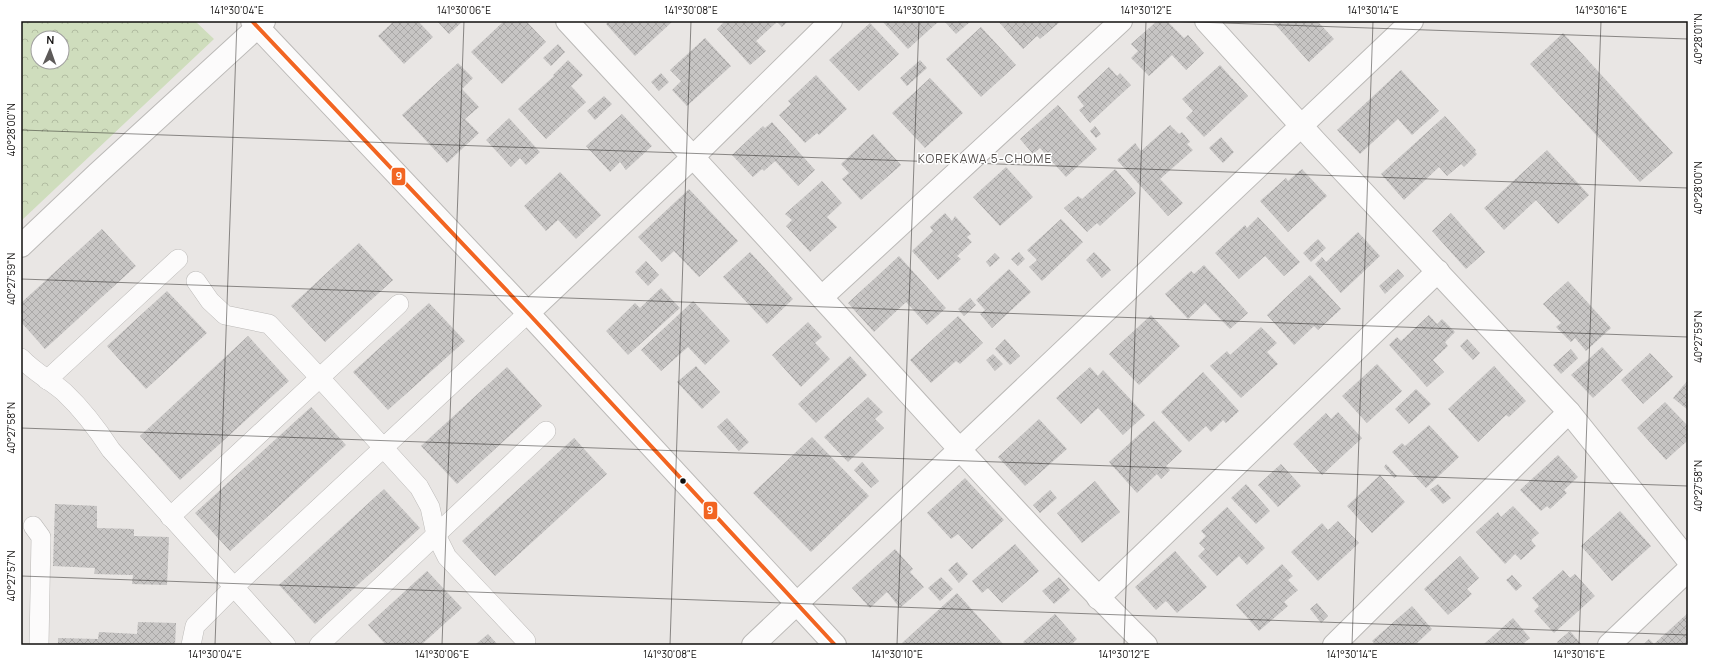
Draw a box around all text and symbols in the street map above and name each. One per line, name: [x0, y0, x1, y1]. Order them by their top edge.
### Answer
text: 141°30'04"E: [210, 3, 264, 17]
text: 141°30'06"E: [437, 3, 491, 17]
text: 141°30'08"E: [664, 3, 718, 17]
text: 141°30'10"E: [893, 3, 945, 17]
text: 141°30'12"E: [1120, 3, 1172, 17]
text: 141°30'14"E: [1347, 3, 1399, 17]
text: 141°30'16"E: [1575, 3, 1627, 17]
text: 40°28'01"N: [1691, 13, 1705, 64]
north arrow: [30, 30, 70, 70]
text: N: [46, 32, 55, 47]
text: 40°28'00"N: [4, 103, 18, 157]
district label: KOREKAWA 5-CHOME: [918, 150, 1052, 167]
text: 40°28'00"N: [1691, 161, 1705, 215]
line badge: 9: [391, 167, 406, 186]
text: 9: [396, 168, 403, 183]
text: 40°27'59"N: [4, 253, 18, 305]
text: 40°27'59"N: [1691, 311, 1705, 363]
text: 40°27'58"N: [4, 402, 18, 454]
text: 40°27'58"N: [1691, 460, 1705, 512]
unlabelled marker: [678, 476, 688, 486]
line badge: 9: [703, 501, 718, 520]
text: 9: [707, 502, 714, 517]
text: 40°27'57"N: [4, 550, 18, 601]
text: 141°30'04"E: [188, 647, 242, 661]
text: 141°30'06"E: [415, 647, 469, 661]
text: 141°30'08"E: [643, 647, 697, 661]
text: 141°30'10"E: [871, 647, 923, 661]
text: 141°30'12"E: [1098, 647, 1150, 661]
text: 141°30'14"E: [1326, 647, 1378, 661]
text: 141°30'16"E: [1553, 647, 1605, 661]

